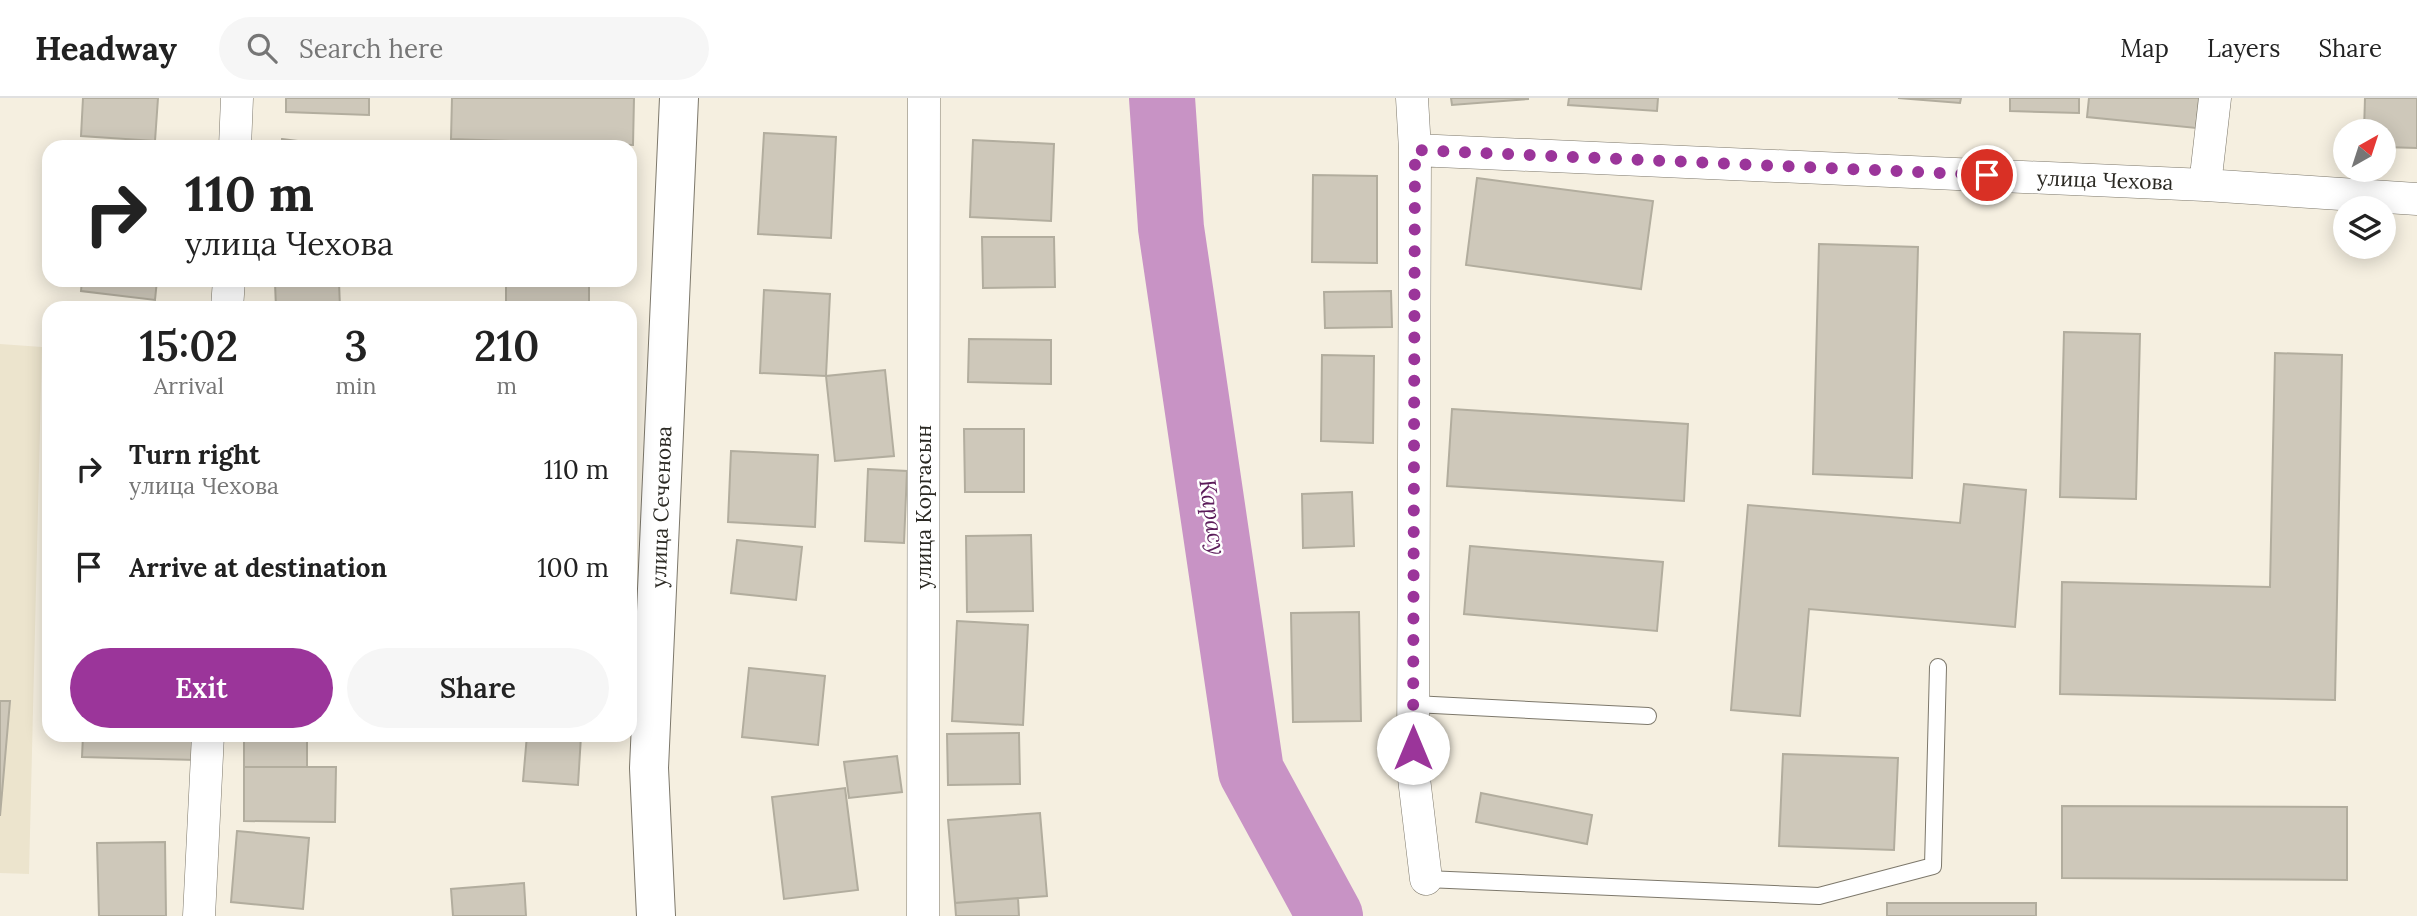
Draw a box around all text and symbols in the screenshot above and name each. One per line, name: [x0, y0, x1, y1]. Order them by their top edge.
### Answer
search box: [219, 17, 709, 80]
text: Headway: [35, 27, 177, 69]
icon: search: [243, 29, 281, 67]
text: Search here: [299, 32, 443, 65]
text: Map: [2120, 33, 2169, 64]
text: Layers: [2207, 33, 2280, 64]
text: Share: [2318, 33, 2382, 64]
north arrow: [2333, 119, 2396, 182]
map controls: [2333, 119, 2396, 259]
pin: [1957, 145, 2017, 205]
icon: arrive: [1968, 156, 2006, 194]
text: 110 m: [185, 162, 314, 224]
street label: улица Чехова: [2036, 164, 2174, 196]
icon: right: [70, 168, 161, 259]
button: layers: [2333, 196, 2396, 259]
text: улица Чехова: [185, 223, 393, 264]
text: 15:02: [140, 319, 238, 373]
text: 3: [344, 319, 368, 373]
text: 210: [474, 319, 539, 373]
text: Arrival: [154, 371, 224, 400]
text: min: [336, 371, 377, 400]
text: m: [496, 371, 517, 400]
street label: улица Сеченова: [645, 425, 677, 589]
street label: улица Коргасын: [910, 425, 937, 589]
text: Turn right: [129, 438, 260, 471]
icon: right: [70, 450, 108, 488]
text: 110 m: [544, 453, 609, 486]
text: улица Чехова: [129, 471, 279, 500]
water label: Карасу: [1193, 477, 1233, 557]
icon: arrive: [70, 548, 108, 586]
text: Arrive at destination: [129, 551, 387, 584]
text: 100 m: [537, 551, 609, 584]
button: Exit: [70, 648, 333, 728]
button: Share: [347, 648, 609, 728]
position arrow: [1376, 711, 1450, 785]

